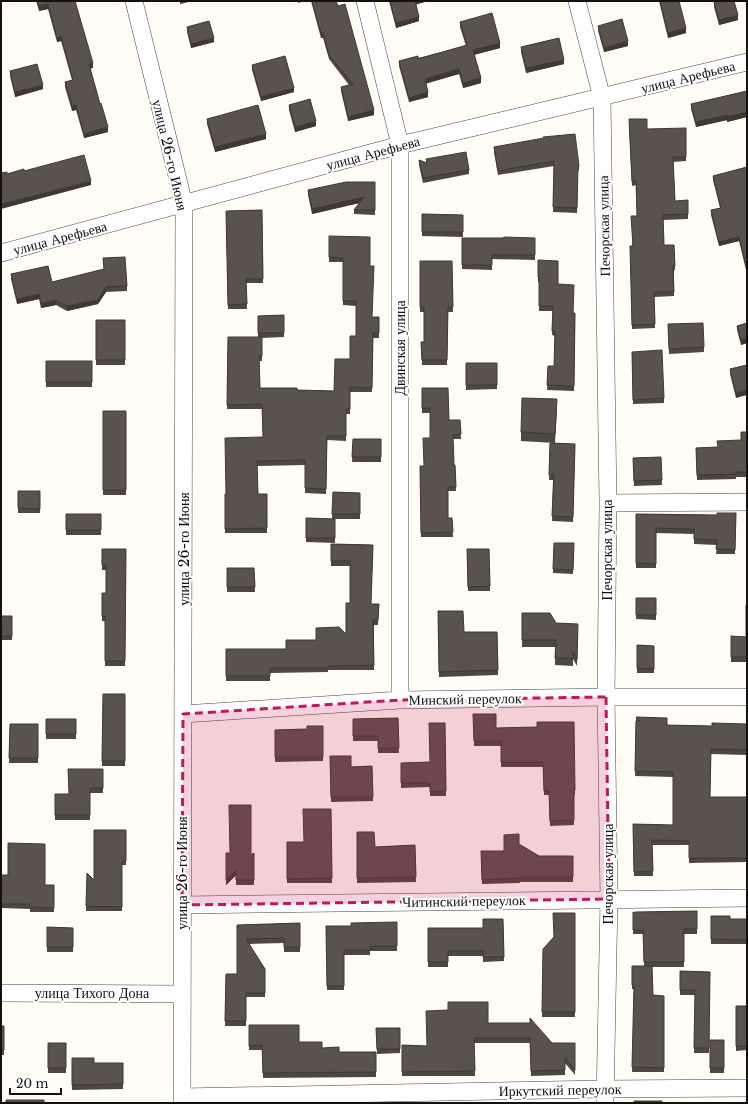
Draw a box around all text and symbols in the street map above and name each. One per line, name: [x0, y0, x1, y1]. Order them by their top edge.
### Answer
street label: улица Арефьева: [639, 56, 738, 97]
street label: улица 26-го Июня: [148, 98, 192, 213]
street label: улица Арефьева: [324, 132, 423, 174]
street label: Печорская улица: [594, 175, 614, 277]
street label: улица Арефьева: [11, 217, 110, 259]
street label: Двинская улица: [391, 300, 409, 396]
street label: улица 26-го Июня: [175, 492, 193, 606]
street label: Печорская улица: [598, 499, 616, 601]
street label: Минский переулок: [408, 689, 522, 709]
street label: улица 26-го Июня: [173, 816, 191, 930]
street label: Печорская улица: [599, 823, 617, 925]
street label: Читинский переулок: [402, 891, 526, 911]
street label: улица Тихого Дона: [35, 984, 150, 1002]
scale bar: [10, 1070, 61, 1096]
text: 20 m: [16, 1076, 48, 1091]
street label: Иркутский переулок: [498, 1080, 622, 1100]

